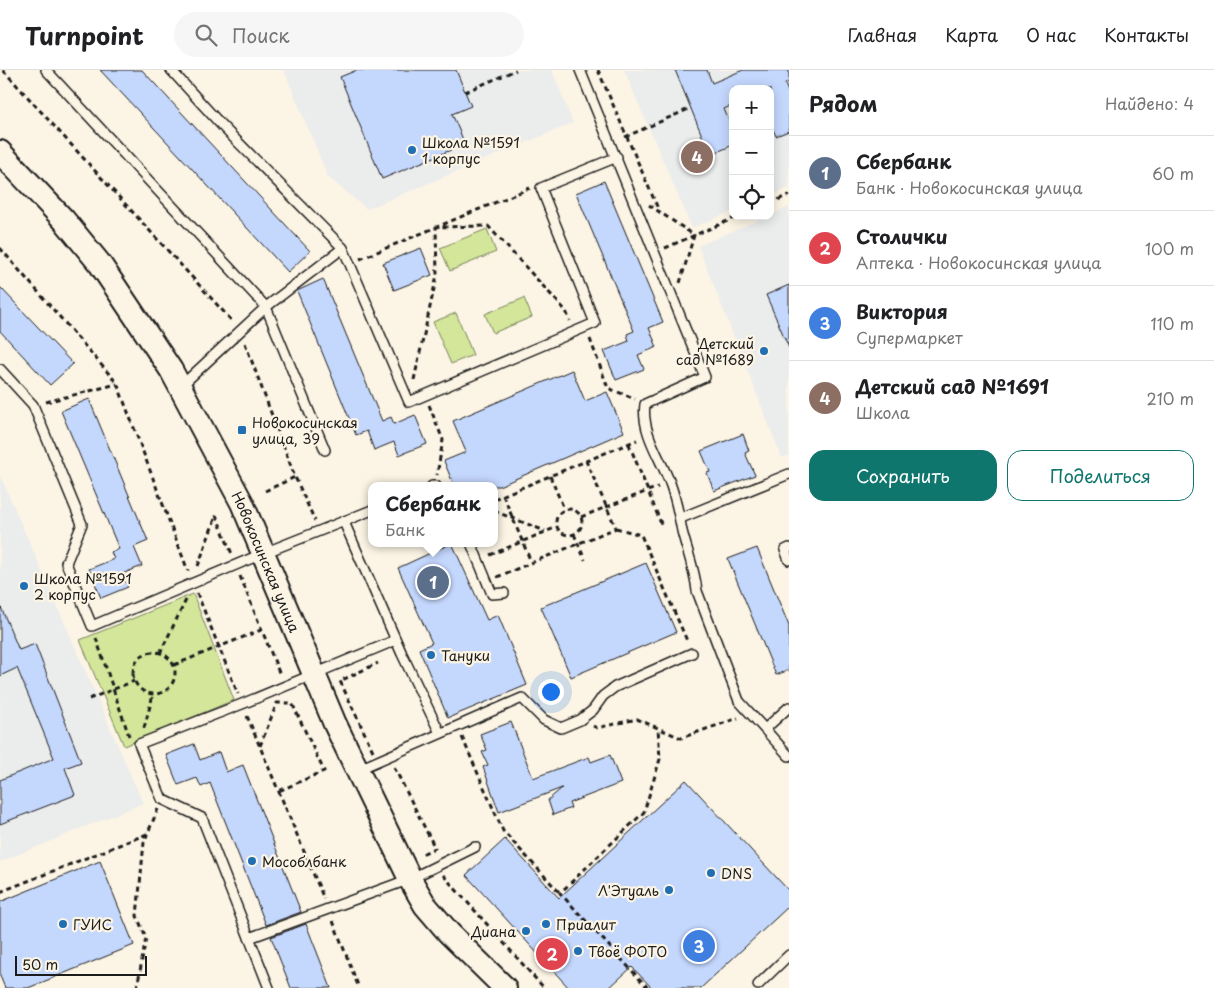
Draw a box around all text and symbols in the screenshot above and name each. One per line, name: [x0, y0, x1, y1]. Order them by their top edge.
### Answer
search box: [174, 12, 524, 57]
text: Turnpoint: [25, 17, 144, 53]
icon: search: [192, 21, 220, 49]
text: Поиск: [232, 21, 290, 49]
text: Главная: [848, 21, 917, 48]
text: Карта: [945, 21, 998, 48]
text: О нас: [1026, 21, 1076, 48]
text: Контакты: [1104, 21, 1189, 48]
map controls: [729, 85, 774, 220]
button: +: [729, 85, 774, 130]
text: Рядом: [809, 87, 877, 119]
text: Найдено: 4: [1105, 91, 1194, 115]
button: −: [729, 130, 774, 175]
place label: Школа №1591 1 корпус: [422, 132, 520, 169]
pin: 4: [681, 138, 713, 176]
marker: Школа №1591 1 корпус: [406, 144, 418, 156]
text: Сбербанк: [856, 147, 951, 175]
text: 1: [821, 161, 829, 185]
text: 60 m: [1152, 161, 1194, 185]
button: locate: [729, 175, 774, 220]
text: Банк · Новокосинская улица: [856, 175, 1082, 199]
text: Столички: [856, 222, 948, 250]
text: 2: [819, 236, 831, 260]
text: 100 m: [1145, 236, 1194, 260]
text: Аптека · Новокосинская улица: [856, 250, 1101, 274]
text: Виктория: [856, 297, 948, 325]
text: 3: [820, 311, 830, 335]
text: 110 m: [1151, 311, 1194, 335]
text: Супермаркет: [856, 325, 963, 349]
place label: Детский сад №1689: [676, 333, 754, 370]
marker: Детский сад №1689: [758, 345, 770, 357]
text: Детский сад №1691: [856, 372, 1049, 400]
text: 4: [820, 386, 830, 410]
text: 210 m: [1146, 386, 1194, 410]
text: Школа: [856, 400, 910, 424]
place label: Новокосинская улица, 39: [252, 412, 358, 449]
marker: Новокосинская улица, 39: [236, 424, 248, 436]
button: Сохранить: [809, 450, 997, 501]
button: Поделиться: [1007, 450, 1194, 501]
popup: [368, 482, 498, 547]
street label: Новокосинская улица: [227, 487, 306, 636]
text: Сбербанк: [385, 489, 481, 517]
text: Банк: [385, 517, 425, 541]
pin: 1: [417, 563, 449, 601]
place label: Школа №1591 2 корпус: [34, 568, 132, 605]
marker: Школа №1591 2 корпус: [18, 580, 30, 592]
place label: Тануки: [441, 645, 490, 666]
marker: Тануки: [425, 649, 437, 661]
your location: [538, 679, 564, 705]
place label: Мособлбанк: [262, 851, 347, 872]
marker: Мособлбанк: [246, 855, 258, 867]
place label: DNS: [721, 863, 752, 884]
marker: DNS: [705, 867, 717, 879]
place label: Л'Этуаль: [598, 880, 659, 901]
marker: Л'Этуаль: [663, 884, 675, 896]
place label: ГУИС: [73, 914, 112, 935]
place label: Приалит: [556, 914, 617, 935]
marker: ГУИС: [57, 918, 69, 930]
marker: Приалит: [540, 918, 552, 930]
place label: Диана: [470, 921, 516, 942]
marker: Диана: [520, 925, 532, 937]
pin: 3: [683, 927, 715, 965]
pin: 2: [536, 935, 568, 973]
place label: Твоё ФОТО: [588, 941, 667, 962]
marker: Твоё ФОТО: [572, 945, 584, 957]
scale bar: [15, 953, 148, 976]
text: 50 m: [22, 954, 58, 975]

